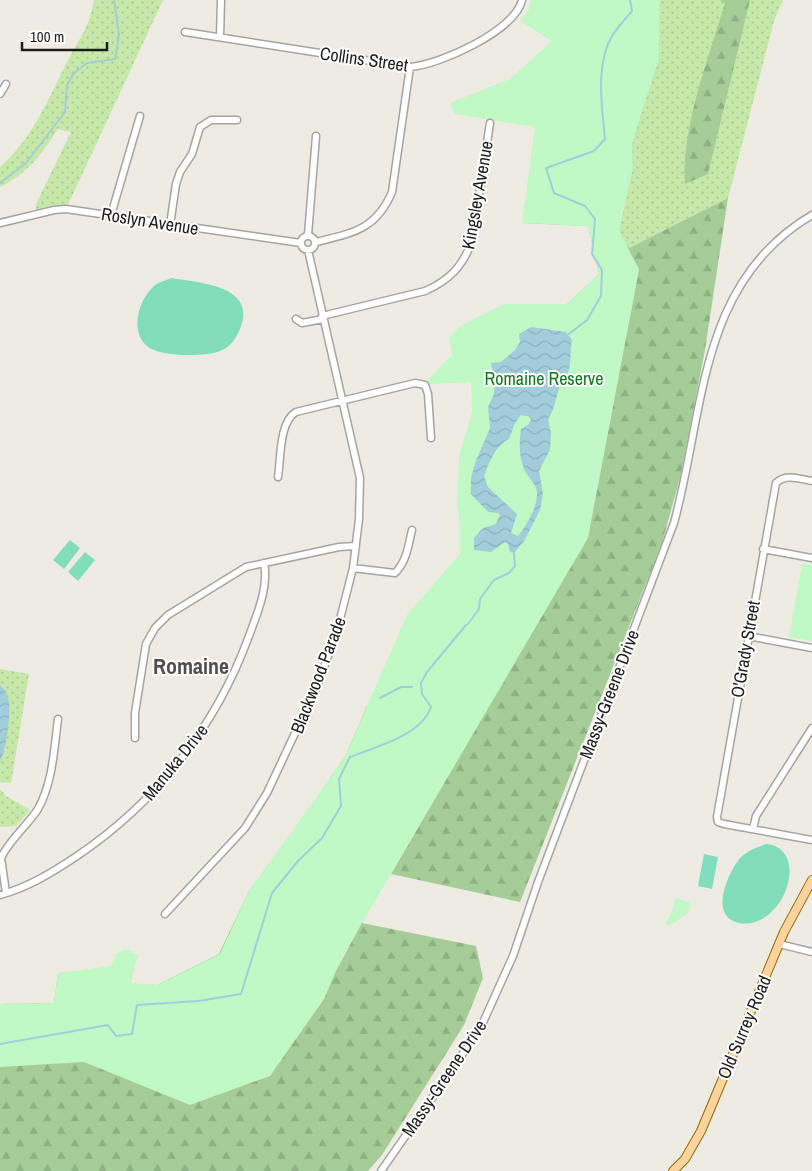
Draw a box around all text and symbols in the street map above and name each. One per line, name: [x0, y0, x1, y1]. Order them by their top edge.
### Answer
scale bar: [22, 20, 108, 52]
text: 100 m: [30, 26, 64, 47]
street label: Collins Street: [318, 40, 410, 78]
street label: Kingsley Avenue: [455, 139, 499, 251]
street label: Roslyn Avenue: [100, 201, 200, 241]
park label: Romaine Reserve: [485, 366, 603, 391]
street label: O'Grady Street: [724, 599, 766, 699]
street label: Blackwood Parade: [284, 613, 352, 737]
street label: Massy-Greene Drive: [573, 626, 645, 762]
district label: Romaine: [153, 651, 229, 681]
street label: Manuka Drive: [136, 718, 214, 806]
street label: Old Surrey Road: [711, 972, 777, 1082]
street label: Massy-Greene Drive: [396, 1015, 492, 1141]

